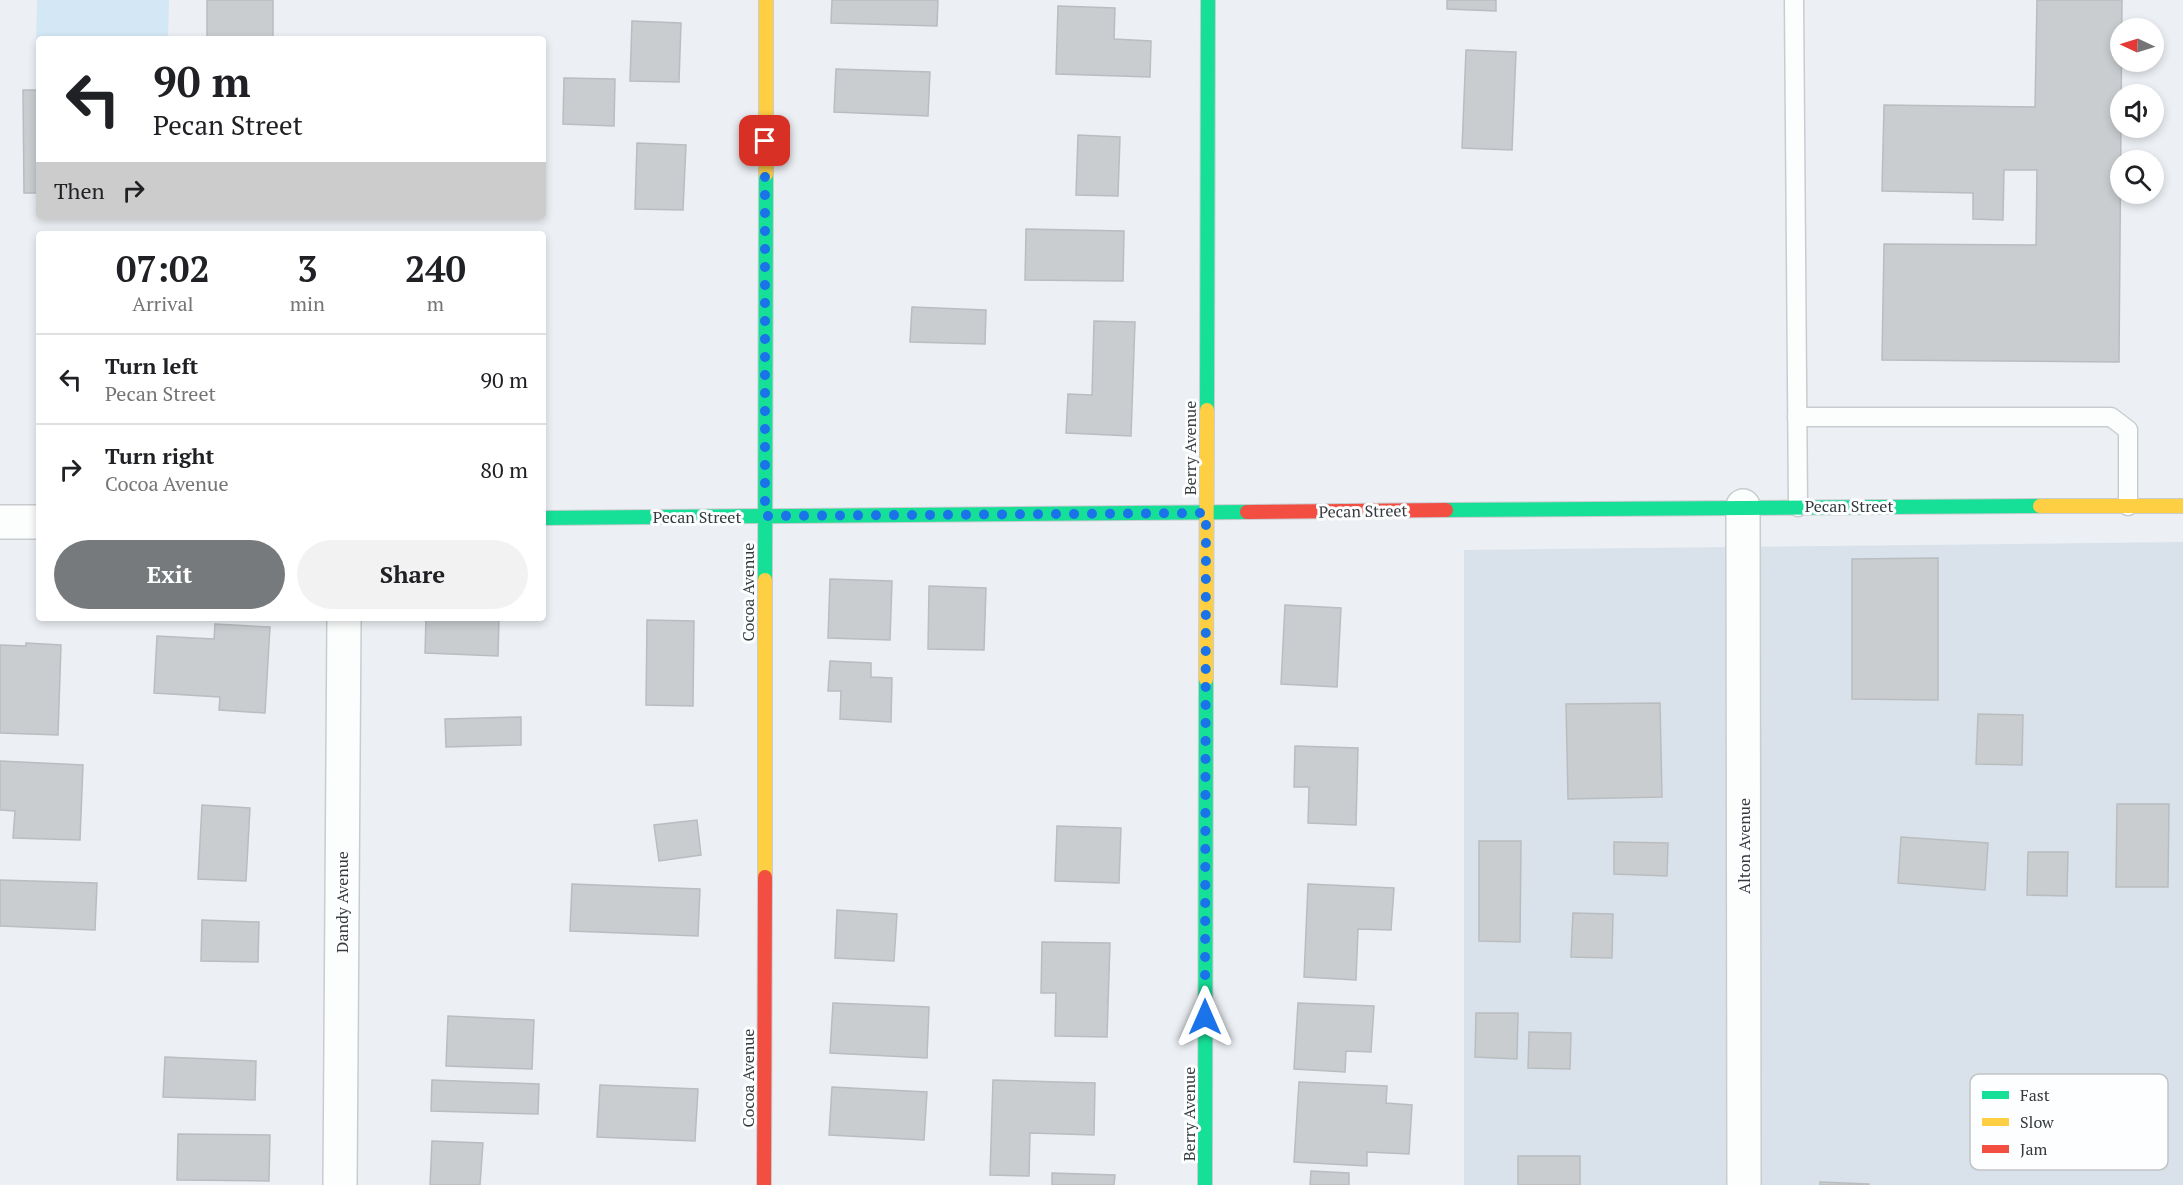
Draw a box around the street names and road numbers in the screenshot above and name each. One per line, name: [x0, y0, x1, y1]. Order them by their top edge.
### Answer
street label: Berry Avenue: [1179, 401, 1201, 495]
street label: Pecan Street: [1805, 495, 1893, 517]
street label: Pecan Street: [1318, 499, 1408, 523]
street label: Pecan Street: [653, 506, 741, 528]
street label: Cocoa Avenue: [737, 543, 759, 641]
street label: Alton Avenue: [1733, 798, 1755, 894]
street label: Dandy Avenue: [331, 851, 353, 953]
street label: Cocoa Avenue: [737, 1029, 759, 1127]
street label: Berry Avenue: [1178, 1067, 1200, 1161]

